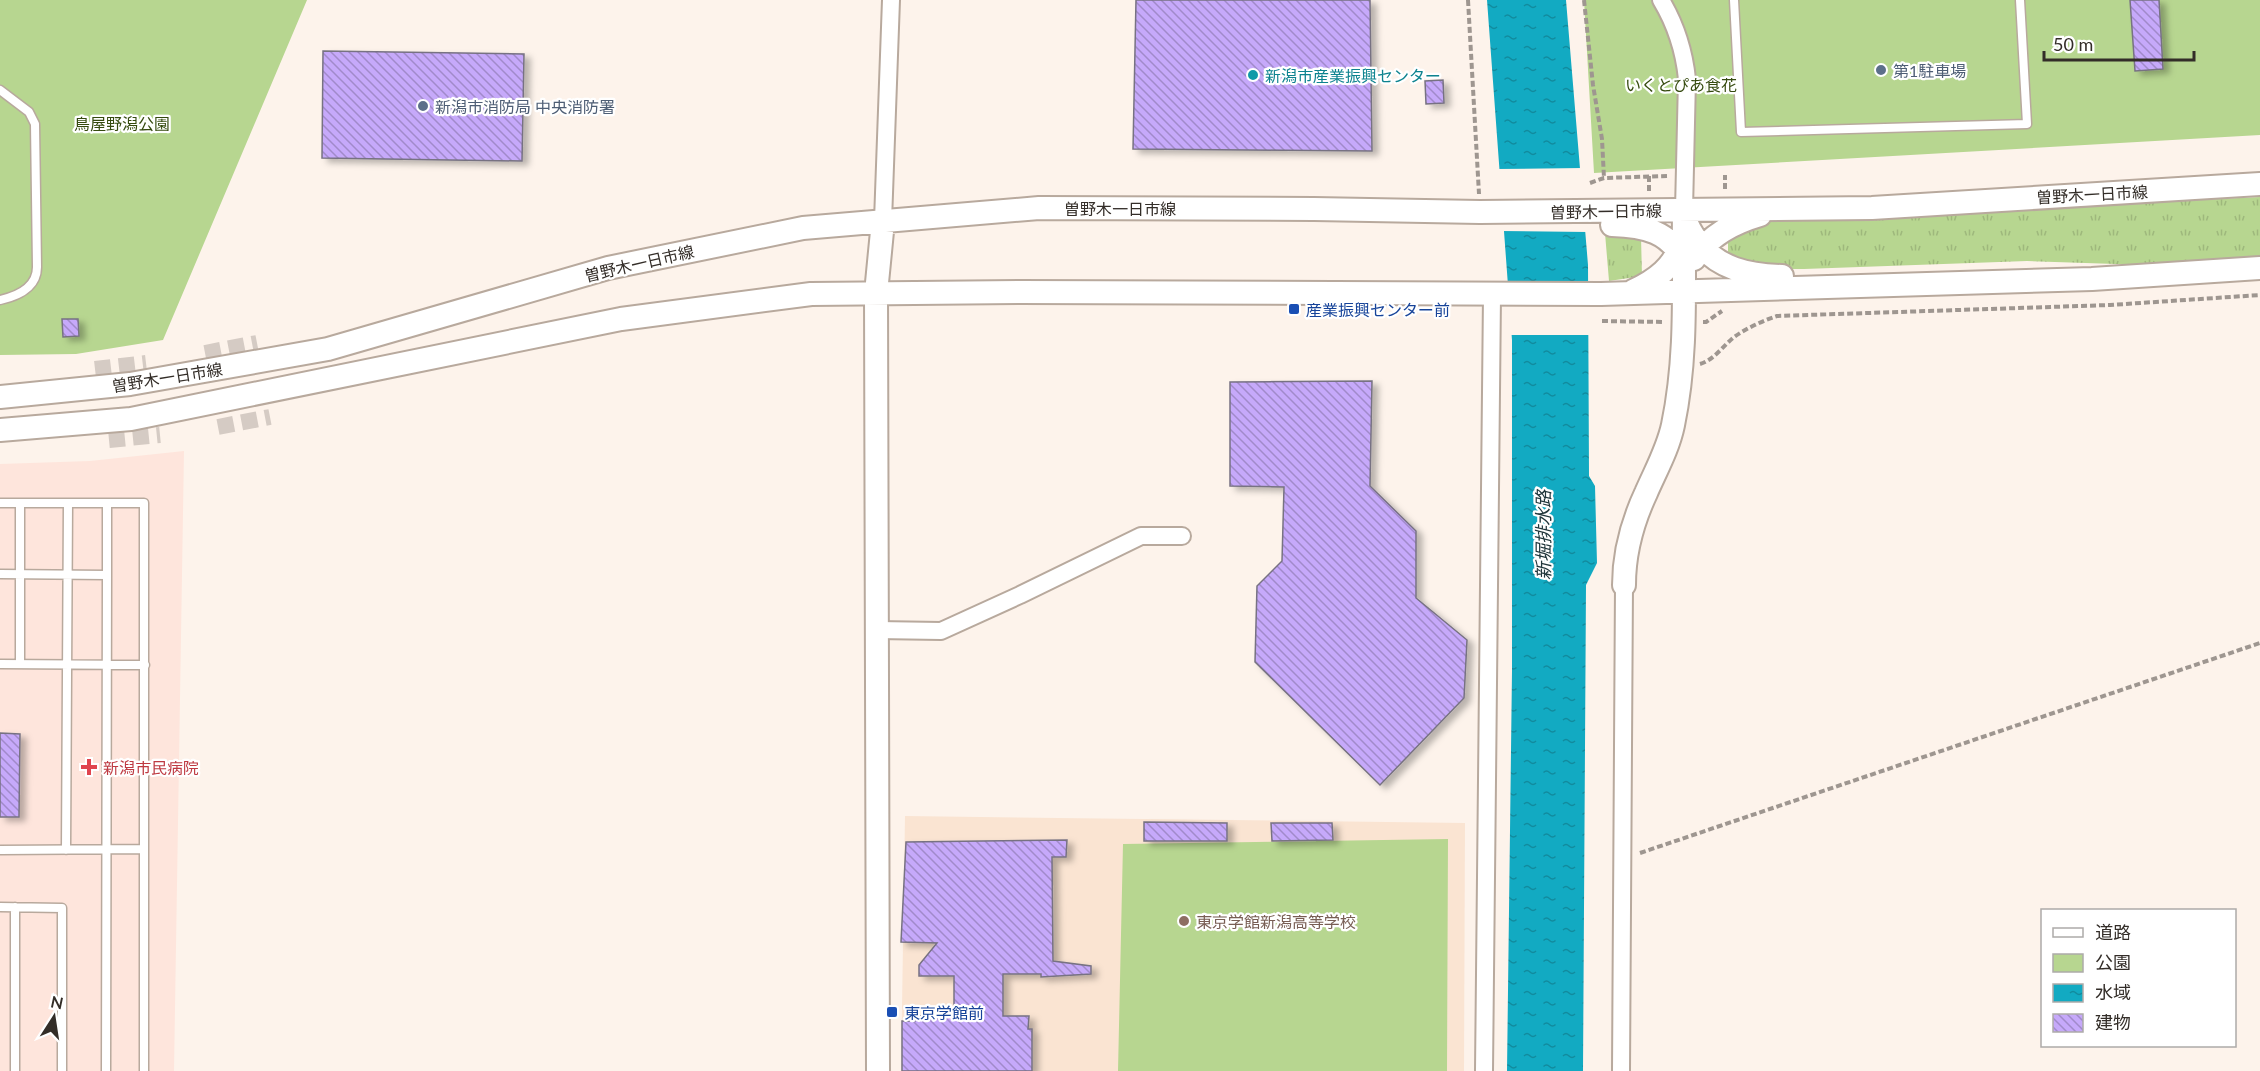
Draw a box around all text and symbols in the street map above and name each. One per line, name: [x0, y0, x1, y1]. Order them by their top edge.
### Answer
scale bar: [2044, 24, 2194, 62]
text: 50 m: [2053, 33, 2093, 55]
place label: 第1駐車場: [1893, 61, 1966, 80]
marker: 第1駐車場: [1874, 63, 1888, 77]
place label: 新潟市産業振興センター: [1265, 66, 1441, 85]
marker: 新潟市産業振興センター: [1246, 68, 1260, 82]
park label: いくとぴあ食花: [1625, 75, 1737, 94]
place label: 新潟市消防局 中央消防署: [435, 97, 615, 116]
marker: 新潟市消防局 中央消防署: [416, 99, 430, 113]
park label: 鳥屋野潟公園: [74, 114, 170, 133]
street label: 曽野木一日市線: [2036, 182, 2148, 206]
street label: 曽野木一日市線: [1064, 199, 1176, 218]
street label: 曽野木一日市線: [1550, 201, 1662, 221]
street label: 曽野木一日市線: [582, 241, 696, 285]
place label: 産業振興センター前: [1306, 300, 1450, 319]
marker: 産業振興センター前: [1287, 302, 1301, 316]
street label: 曽野木一日市線: [110, 359, 224, 395]
water label: 新堀排水路: [1532, 488, 1554, 580]
marker: 新潟市民病院: [80, 758, 98, 776]
place label: 新潟市民病院: [103, 758, 199, 777]
legend: [2041, 909, 2236, 1047]
place label: 東京学館新潟高等学校: [1196, 912, 1356, 931]
marker: 東京学館新潟高等学校: [1177, 914, 1191, 928]
text: 道路: [2095, 921, 2131, 943]
text: 公園: [2095, 951, 2131, 973]
text: 水域: [2095, 981, 2131, 1003]
north arrow: [24, 987, 84, 1047]
text: N: [49, 991, 65, 1012]
place label: 東京学館前: [904, 1003, 984, 1022]
marker: 東京学館前: [885, 1005, 899, 1019]
text: 建物: [2095, 1011, 2131, 1033]

